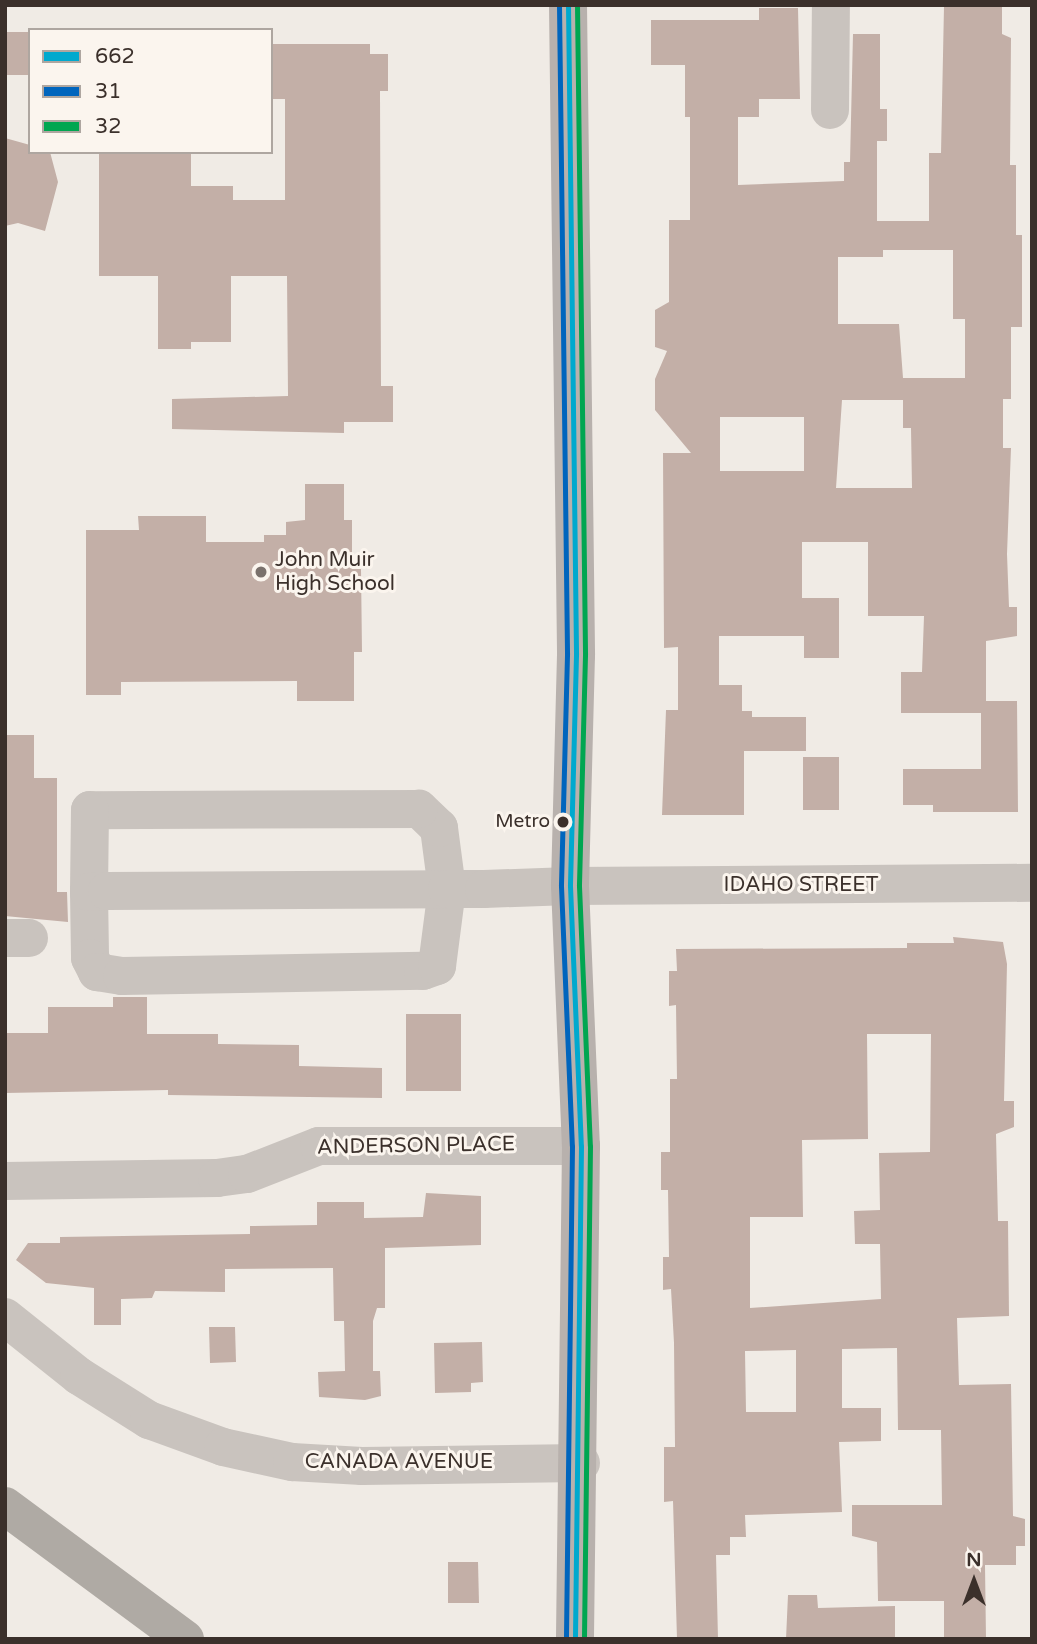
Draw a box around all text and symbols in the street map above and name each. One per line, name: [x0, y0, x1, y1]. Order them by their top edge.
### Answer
legend: [28, 28, 273, 154]
text: 662: [95, 44, 135, 69]
text: 31: [95, 79, 121, 104]
text: 32: [95, 114, 121, 139]
place label: John Muir High School: [275, 547, 395, 597]
marker: John Muir High School: [253, 564, 269, 580]
place label: Metro: [495, 811, 550, 833]
marker: Metro: [556, 815, 570, 829]
street label: IDAHO STREET: [724, 872, 878, 898]
street label: ANDERSON PLACE: [317, 1132, 515, 1160]
street label: CANADA AVENUE: [305, 1449, 493, 1475]
north arrow: [939, 1546, 1009, 1616]
text: N: [966, 1549, 982, 1571]

